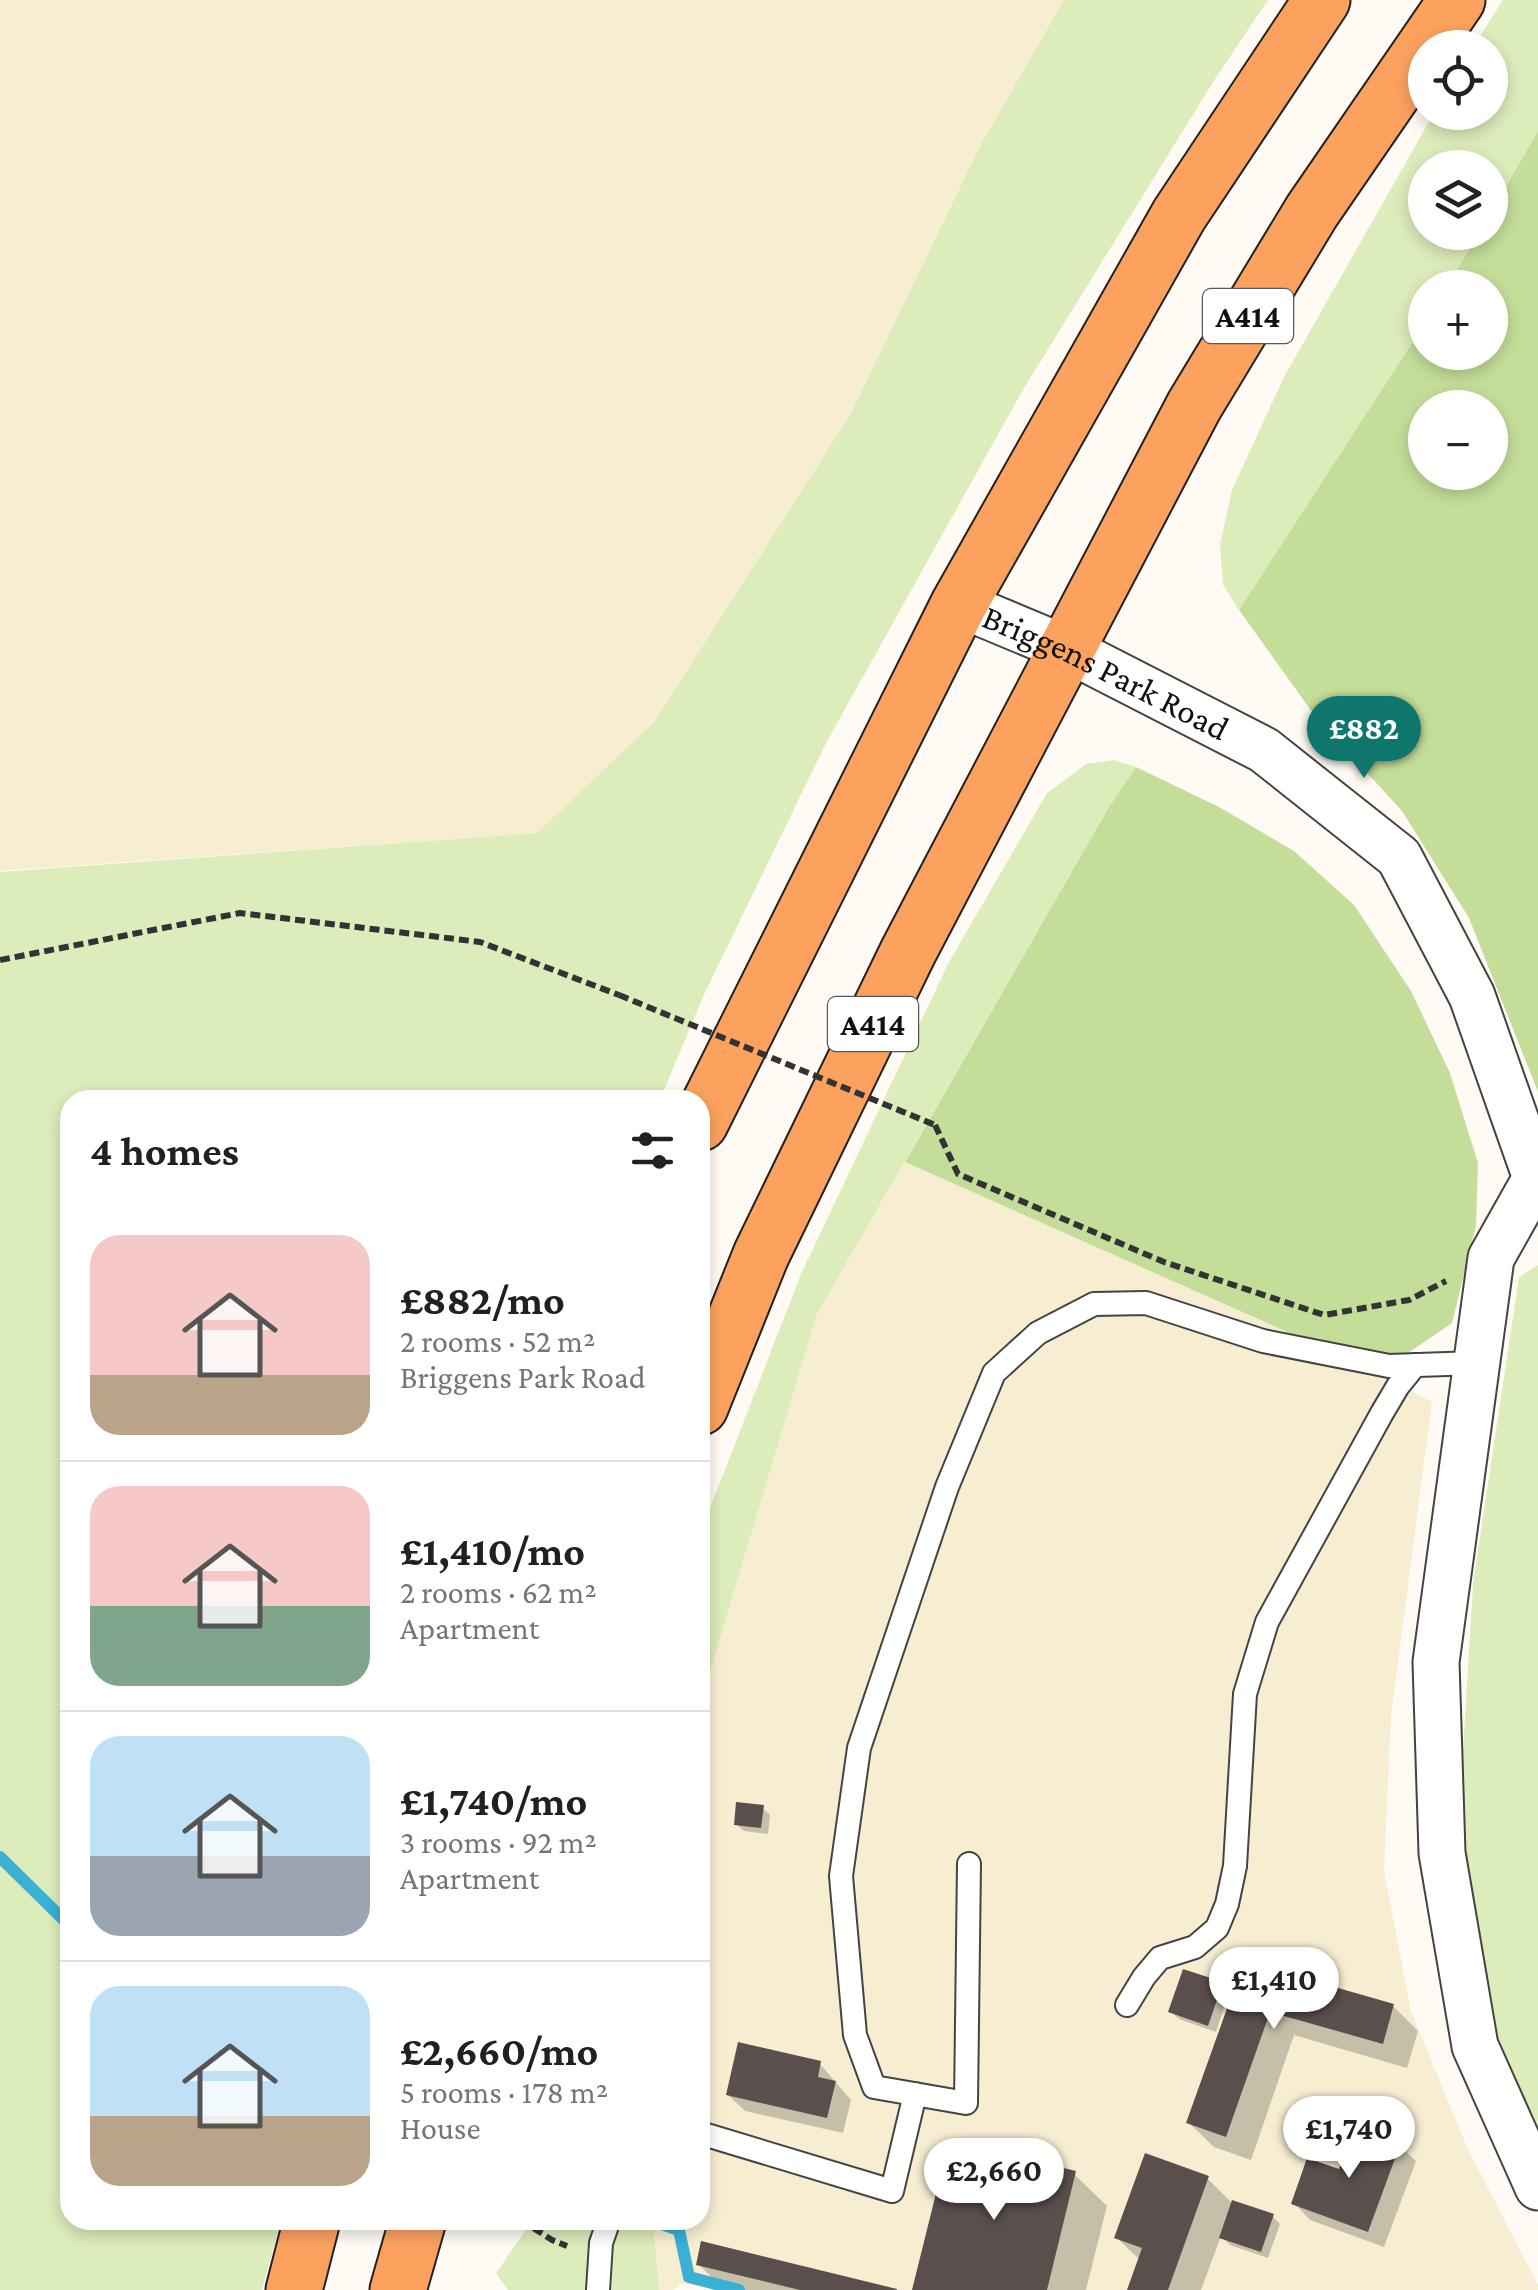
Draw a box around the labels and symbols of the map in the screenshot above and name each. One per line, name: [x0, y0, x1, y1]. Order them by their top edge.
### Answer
road number: A414: [1203, 289, 1293, 343]
street label: Briggens Park Road: [977, 597, 1235, 748]
pin: £882: [1305, 696, 1423, 781]
road number: A414: [828, 997, 918, 1051]
pin: £1,410: [1193, 1947, 1355, 2032]
pin: £1,740: [1268, 2096, 1430, 2181]
pin: £2,660: [913, 2138, 1075, 2223]

